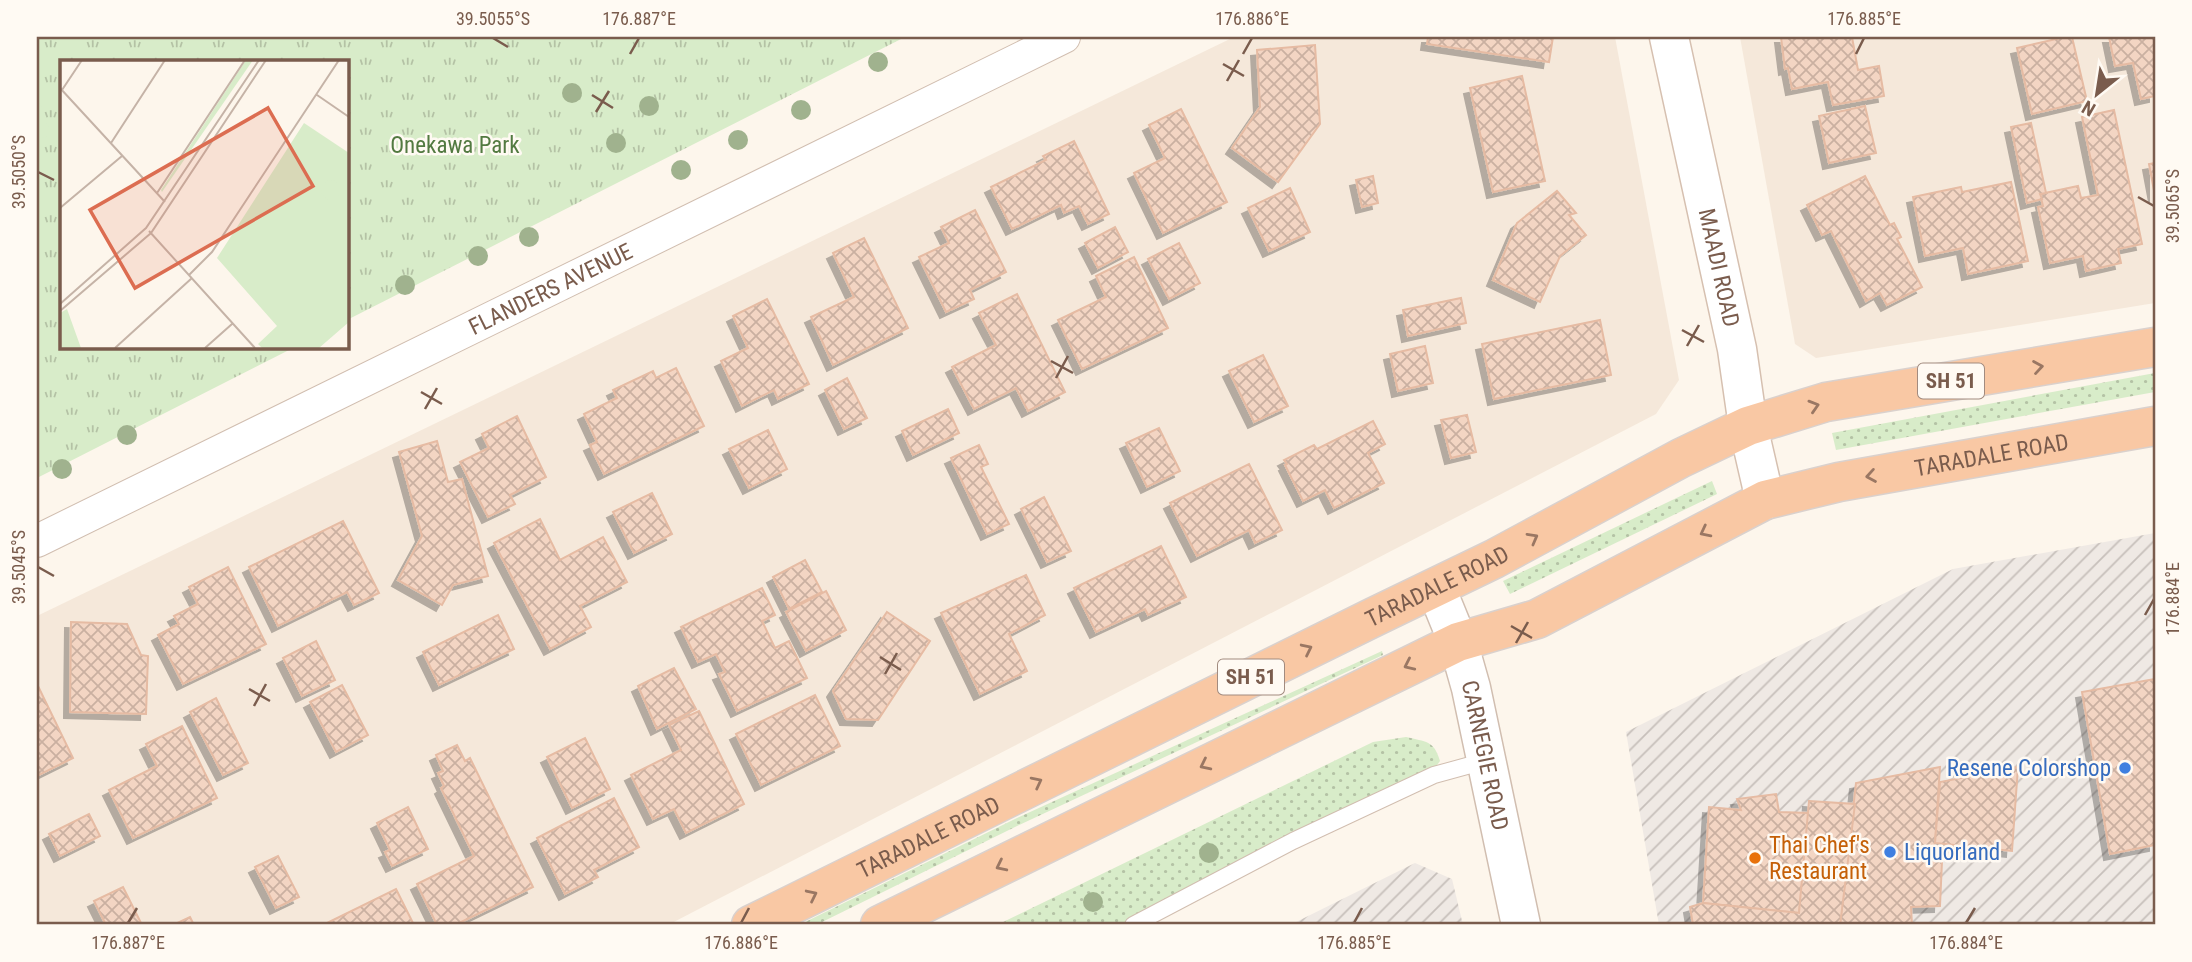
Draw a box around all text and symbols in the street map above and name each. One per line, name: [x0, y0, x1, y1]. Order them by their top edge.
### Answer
text: 39.5055°S: [456, 8, 530, 29]
text: 176.887°E: [602, 8, 676, 29]
text: 176.886°E: [1215, 8, 1289, 29]
text: 176.885°E: [1827, 8, 1901, 29]
inset map: [60, 60, 348, 348]
north arrow: [2062, 60, 2132, 130]
text: N: [2078, 95, 2100, 121]
park label: Onekawa Park: [390, 132, 520, 159]
text: 39.5050°S: [8, 135, 29, 209]
text: 39.5065°S: [2162, 169, 2183, 243]
street label: MAADI ROAD: [1693, 206, 1745, 329]
street label: FLANDERS AVENUE: [464, 237, 637, 341]
one-way arrow: [2032, 360, 2044, 375]
road number: SH 51: [1918, 364, 1984, 398]
one-way arrow: [1807, 400, 1819, 414]
street label: TARADALE ROAD: [1912, 428, 2071, 482]
one-way arrow: [1865, 468, 1877, 483]
one-way arrow: [1700, 523, 1712, 537]
text: 39.5045°S: [8, 530, 29, 604]
one-way arrow: [1526, 533, 1539, 546]
street label: TARADALE ROAD: [1361, 540, 1513, 633]
text: 176.884°E: [2162, 562, 2183, 636]
one-way arrow: [1300, 644, 1312, 658]
one-way arrow: [1404, 656, 1416, 670]
road number: SH 51: [1218, 660, 1284, 694]
street label: CARNEGIE ROAD: [1456, 677, 1514, 833]
place label: Resene Colorshop: [1947, 755, 2111, 782]
one-way arrow: [1200, 757, 1212, 771]
marker: Resene Colorshop: [2117, 760, 2133, 776]
one-way arrow: [1030, 777, 1042, 791]
street label: TARADALE ROAD: [853, 791, 1004, 884]
place label: Thai Chef's Restaurant: [1769, 832, 1870, 885]
place label: Liquorland: [1904, 839, 2000, 866]
marker: Liquorland: [1882, 844, 1898, 860]
marker: Thai Chef's Restaurant: [1747, 850, 1763, 866]
one-way arrow: [996, 857, 1008, 871]
one-way arrow: [805, 889, 817, 903]
text: 176.887°E: [91, 932, 165, 953]
text: 176.886°E: [704, 932, 778, 953]
text: 176.885°E: [1317, 932, 1391, 953]
text: 176.884°E: [1929, 932, 2003, 953]

